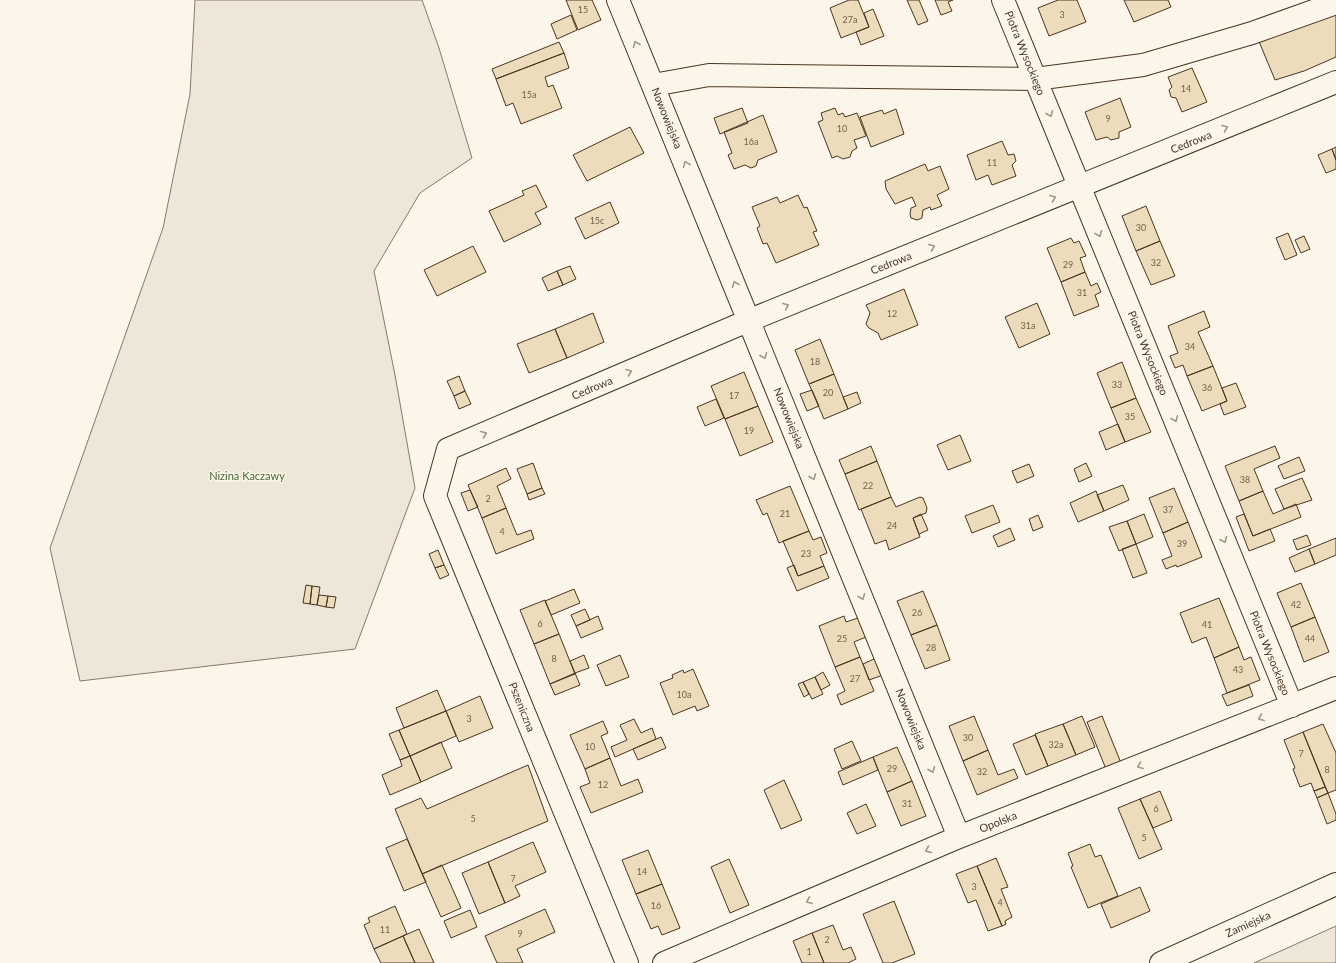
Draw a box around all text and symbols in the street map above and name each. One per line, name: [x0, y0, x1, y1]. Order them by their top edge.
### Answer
house number: 15: [578, 4, 588, 15]
street label: Piotra Wysockiego: [1003, 9, 1048, 97]
house number: 3: [1059, 9, 1065, 20]
house number: 27a: [843, 14, 857, 25]
one-way arrow: [633, 40, 641, 47]
house number: 14: [1181, 83, 1191, 94]
street label: Nowowiejska: [649, 85, 686, 150]
house number: 15a: [522, 89, 536, 100]
one-way arrow: [1045, 110, 1053, 117]
house number: 9: [1105, 113, 1111, 124]
house number: 10: [837, 123, 847, 134]
one-way arrow: [1222, 124, 1229, 132]
street label: Cedrowa: [1168, 127, 1213, 156]
house number: 16a: [744, 136, 758, 147]
house number: 11: [987, 157, 997, 168]
one-way arrow: [682, 160, 690, 167]
one-way arrow: [1050, 195, 1057, 203]
house number: 15c: [590, 215, 605, 226]
house number: 30: [1136, 222, 1146, 233]
one-way arrow: [1094, 230, 1102, 238]
one-way arrow: [929, 243, 936, 251]
street label: Cedrowa: [868, 248, 913, 277]
house number: 32: [1151, 257, 1161, 268]
house number: 29: [1063, 259, 1073, 270]
one-way arrow: [732, 281, 740, 289]
house number: 31: [1077, 287, 1087, 298]
one-way arrow: [782, 302, 789, 310]
house number: 12: [887, 308, 897, 319]
street label: Piotra Wysockiego: [1126, 309, 1171, 397]
house number: 31a: [1021, 320, 1035, 331]
house number: 34: [1185, 341, 1195, 352]
one-way arrow: [760, 353, 768, 360]
house number: 18: [810, 356, 820, 367]
one-way arrow: [625, 369, 633, 377]
street label: Cedrowa: [569, 373, 614, 402]
house number: 33: [1112, 379, 1122, 390]
house number: 36: [1202, 382, 1212, 393]
street label: Nowowiejska: [771, 385, 808, 450]
house number: 20: [823, 387, 833, 398]
house number: 17: [729, 390, 739, 401]
house number: 35: [1125, 411, 1135, 422]
one-way arrow: [1170, 416, 1178, 423]
house number: 19: [744, 425, 754, 436]
one-way arrow: [480, 431, 487, 439]
park label: Nizina Kaczawy: [209, 469, 285, 482]
one-way arrow: [808, 472, 816, 480]
house number: 38: [1240, 474, 1250, 485]
house number: 22: [863, 480, 873, 491]
house number: 2: [485, 493, 491, 504]
house number: 37: [1163, 504, 1173, 515]
house number: 21: [780, 508, 790, 519]
house number: 24: [887, 520, 897, 531]
house number: 4: [499, 526, 505, 537]
one-way arrow: [1219, 535, 1227, 543]
house number: 39: [1177, 538, 1187, 549]
house number: 23: [801, 548, 811, 559]
one-way arrow: [857, 593, 865, 601]
house number: 42: [1291, 599, 1301, 610]
house number: 26: [912, 607, 922, 618]
street label: Piotra Wysockiego: [1248, 609, 1293, 697]
house number: 6: [537, 618, 543, 629]
house number: 41: [1202, 619, 1212, 630]
house number: 25: [837, 633, 847, 644]
house number: 44: [1305, 633, 1315, 644]
house number: 28: [926, 642, 936, 653]
house number: 8: [551, 653, 557, 664]
house number: 43: [1233, 664, 1243, 675]
house number: 27: [850, 673, 860, 684]
street label: Pszeniczna: [507, 680, 538, 734]
street label: Nowowiejska: [893, 686, 930, 751]
house number: 10a: [677, 689, 691, 700]
house number: 3: [466, 713, 472, 724]
one-way arrow: [1257, 714, 1264, 722]
house number: 30: [963, 732, 973, 743]
house number: 32a: [1049, 739, 1063, 750]
house number: 10: [585, 741, 595, 752]
house number: 7: [1298, 748, 1304, 759]
one-way arrow: [1136, 761, 1143, 769]
house number: 29: [887, 763, 897, 774]
house number: 8: [1324, 764, 1330, 775]
one-way arrow: [927, 766, 935, 773]
house number: 32: [977, 766, 987, 777]
house number: 12: [598, 779, 608, 790]
house number: 31: [902, 798, 912, 809]
house number: 6: [1153, 803, 1159, 814]
street label: Opolska: [977, 808, 1019, 835]
house number: 5: [470, 813, 476, 824]
house number: 5: [1141, 832, 1147, 843]
one-way arrow: [925, 846, 932, 854]
house number: 14: [637, 866, 647, 877]
house number: 7: [510, 873, 516, 884]
house number: 3: [971, 881, 977, 892]
one-way arrow: [805, 897, 812, 905]
house number: 4: [997, 897, 1003, 908]
house number: 16: [651, 900, 661, 911]
street label: Zamiejska: [1223, 908, 1272, 939]
house number: 11: [380, 924, 390, 935]
house number: 9: [517, 928, 523, 939]
house number: 2: [824, 934, 830, 945]
house number: 1: [806, 946, 812, 957]

